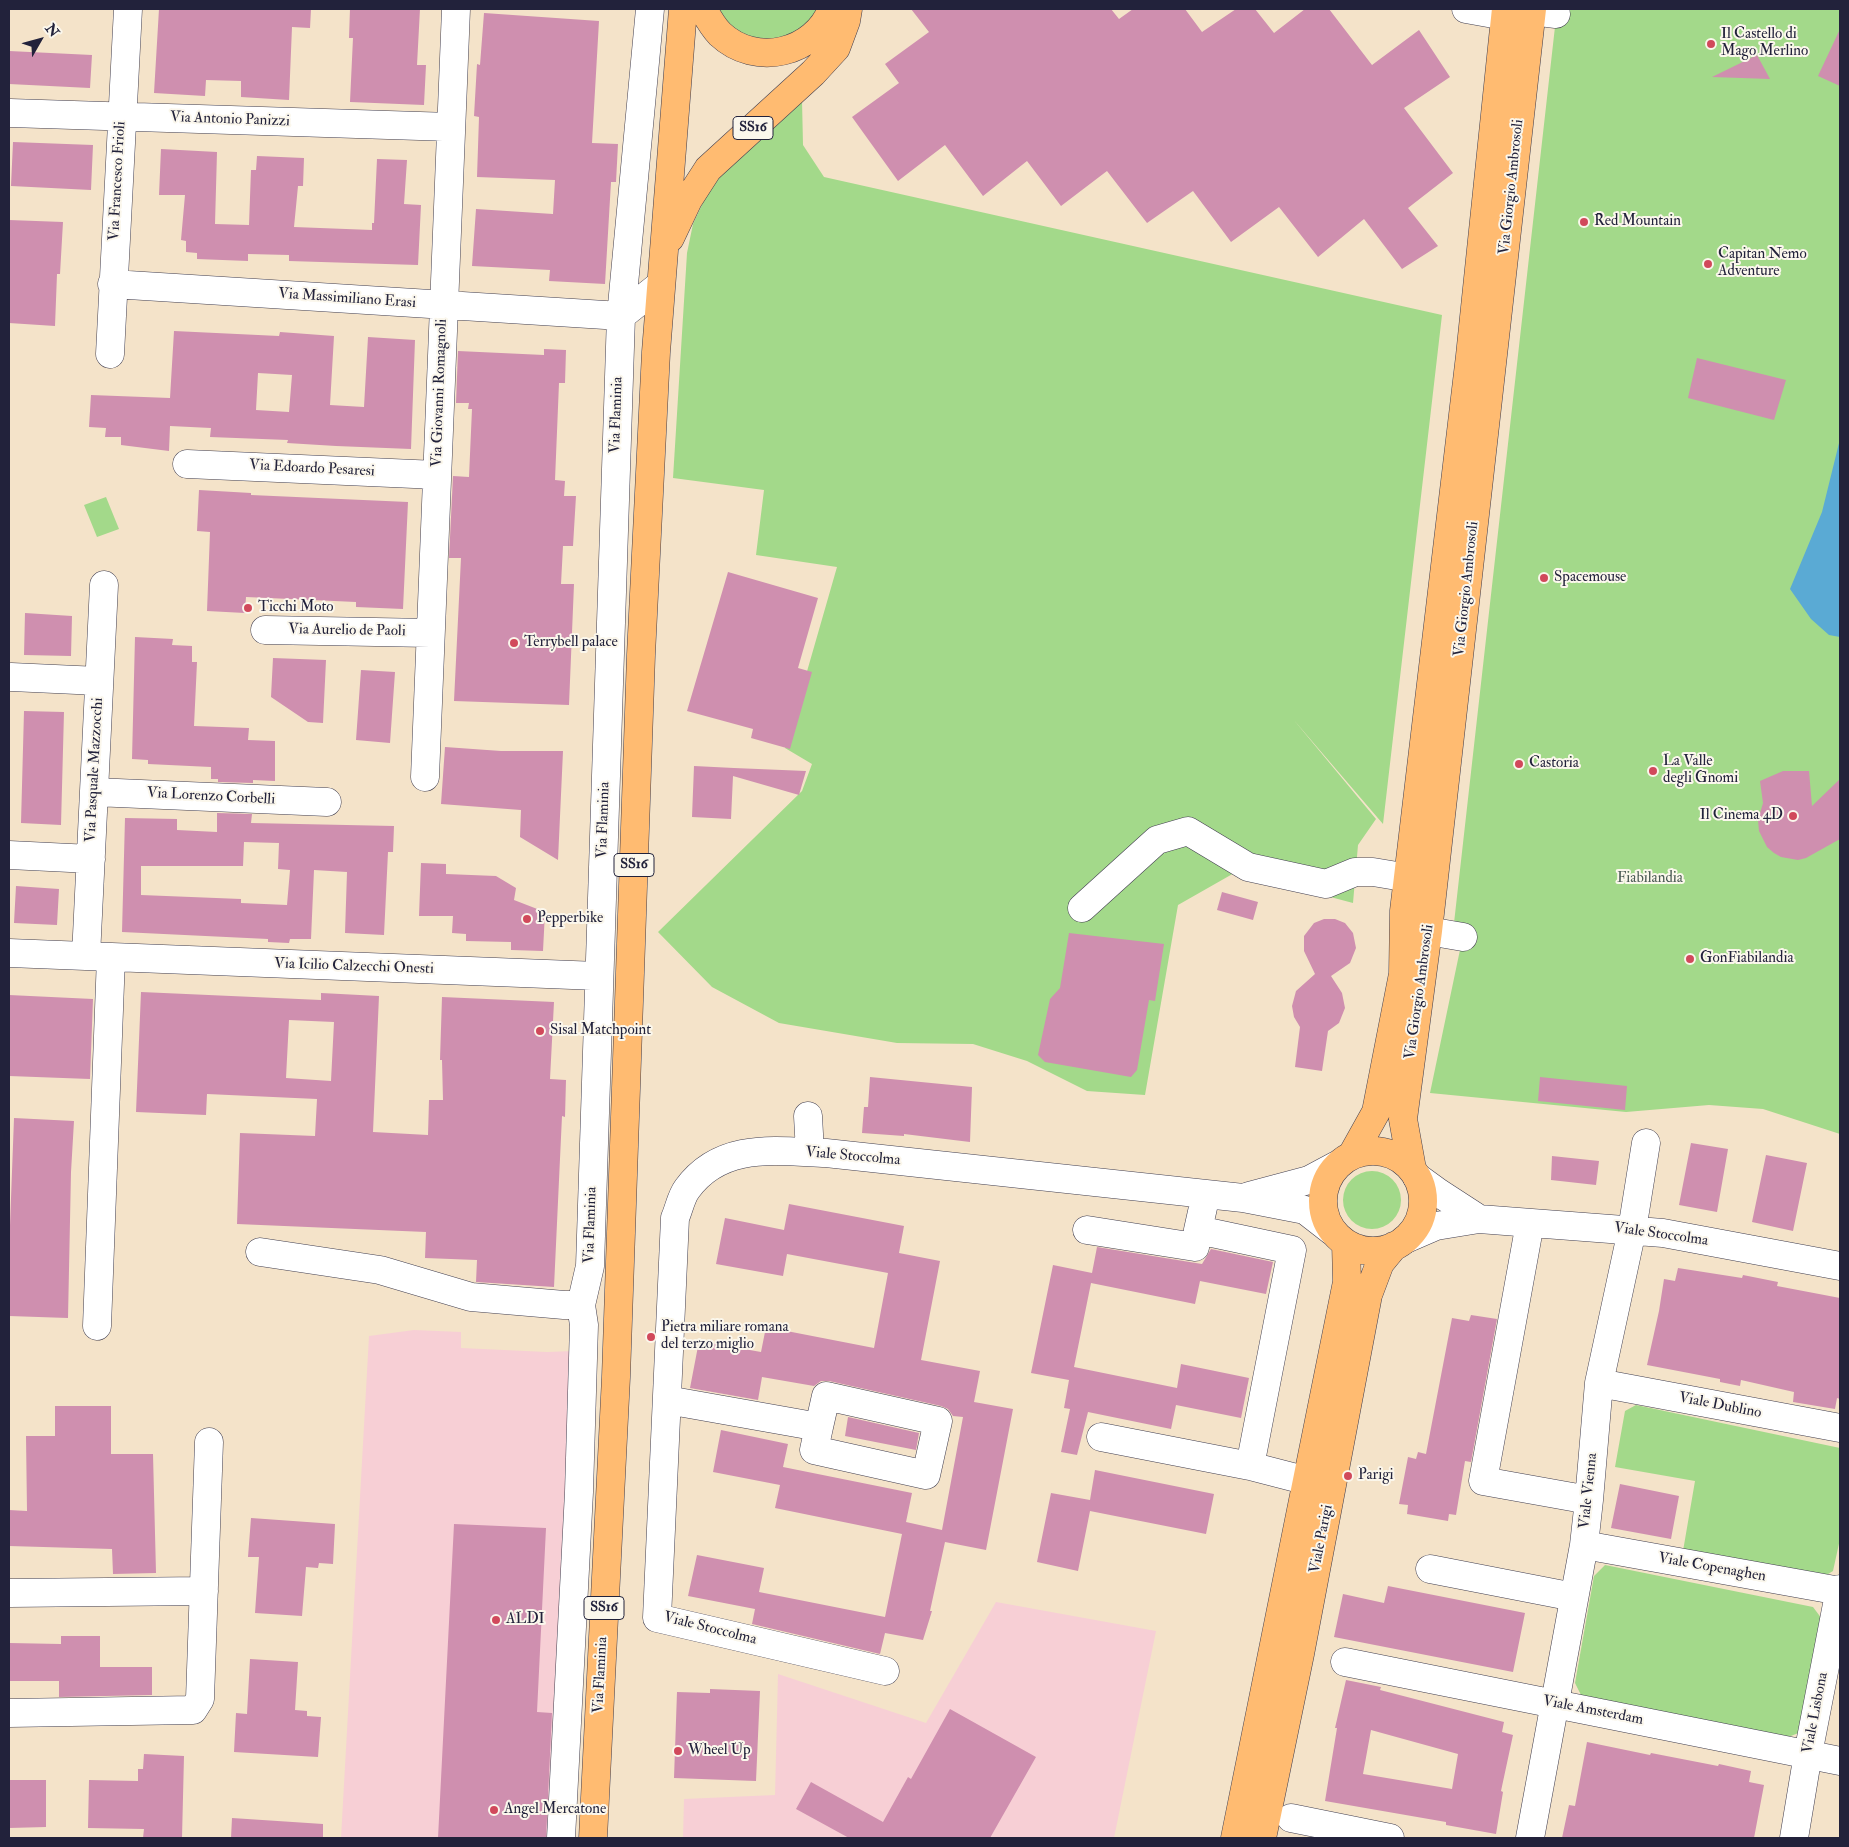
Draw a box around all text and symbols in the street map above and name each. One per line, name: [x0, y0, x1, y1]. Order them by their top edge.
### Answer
north arrow: [15, 15, 65, 65]
text: N: [42, 20, 63, 41]
place label: Il Castello di Mago Merlino: [1721, 26, 1808, 61]
marker: Il Castello di Mago Merlino: [1705, 38, 1717, 50]
street label: Via Antonio Panizzi: [170, 109, 290, 131]
road number: SS16: [733, 116, 773, 140]
street label: Via Giorgio Ambrosoli: [1496, 118, 1528, 256]
street label: Via Francesco Frioli: [106, 121, 130, 241]
place label: Red Mountain: [1594, 213, 1681, 231]
marker: Red Mountain: [1578, 216, 1590, 228]
place label: Capitan Nemo Adventure: [1718, 246, 1807, 281]
marker: Capitan Nemo Adventure: [1702, 258, 1714, 270]
street label: Via Massimiliano Erasi: [277, 285, 417, 313]
street label: Via Giovanni Romagnoli: [428, 319, 452, 467]
street label: Via Flaminia: [607, 376, 627, 454]
street label: Via Edoardo Pesaresi: [249, 457, 375, 481]
street label: Via Giorgio Ambrosoli: [1451, 520, 1483, 658]
place label: Spacemouse: [1554, 569, 1626, 587]
marker: Spacemouse: [1538, 572, 1550, 584]
place label: Ticchi Moto: [258, 599, 333, 617]
marker: Ticchi Moto: [242, 602, 254, 614]
street label: Via Aurelio de Paoli: [288, 621, 406, 641]
place label: Terrybell palace: [524, 634, 618, 652]
marker: Terrybell palace: [508, 637, 520, 649]
street label: Via Pasquale Mazzocchi: [82, 697, 108, 843]
place label: La Valle degli Gnomi: [1663, 753, 1738, 788]
place label: Castoria: [1529, 755, 1579, 773]
marker: Castoria: [1513, 758, 1525, 770]
marker: La Valle degli Gnomi: [1647, 765, 1659, 777]
street label: Via Flaminia: [594, 781, 614, 859]
street label: Via Lorenzo Corbelli: [146, 785, 276, 809]
place label: Il Cinema 4D: [1700, 807, 1783, 825]
marker: Il Cinema 4D: [1787, 810, 1799, 822]
road number: SS16: [614, 854, 654, 876]
park label: Fiabilandia: [1617, 870, 1683, 888]
place label: Pepperbike: [537, 910, 603, 928]
marker: Pepperbike: [521, 913, 533, 925]
street label: Via Giorgio Ambrosoli: [1402, 923, 1438, 1061]
place label: GonFiabilandia: [1700, 950, 1794, 968]
marker: GonFiabilandia: [1684, 953, 1696, 965]
street label: Via Icilio Calzecchi Onesti: [274, 955, 434, 979]
place label: Sisal Matchpoint: [550, 1022, 651, 1040]
marker: Sisal Matchpoint: [534, 1025, 546, 1037]
street label: Viale Stoccolma: [805, 1144, 901, 1170]
street label: Via Flaminia: [581, 1186, 601, 1264]
street label: Viale Stoccolma: [1613, 1219, 1709, 1251]
place label: Pietra miliare romana del terzo miglio: [661, 1319, 789, 1354]
marker: Pietra miliare romana del terzo miglio: [645, 1331, 657, 1343]
street label: Viale Dublino: [1677, 1389, 1763, 1423]
street label: Viale Vienna: [1576, 1452, 1602, 1530]
place label: Parigi: [1358, 1467, 1394, 1485]
marker: Parigi: [1342, 1470, 1354, 1482]
street label: Viale Parigi: [1307, 1503, 1337, 1575]
street label: Viale Copenaghen: [1657, 1550, 1767, 1586]
road number: SS16: [584, 1596, 624, 1620]
street label: Viale Stoccolma: [662, 1609, 758, 1649]
place label: ALDI: [506, 1611, 545, 1629]
marker: ALDI: [490, 1614, 502, 1626]
street label: Via Flaminia: [590, 1636, 612, 1714]
street label: Viale Lisbona: [1799, 1671, 1833, 1755]
street label: Viale Amsterdam: [1541, 1692, 1645, 1730]
place label: Wheel Up: [688, 1742, 751, 1760]
marker: Wheel Up: [672, 1745, 684, 1757]
place label: Angel Mercatone: [504, 1801, 606, 1819]
marker: Angel Mercatone: [488, 1804, 500, 1816]

